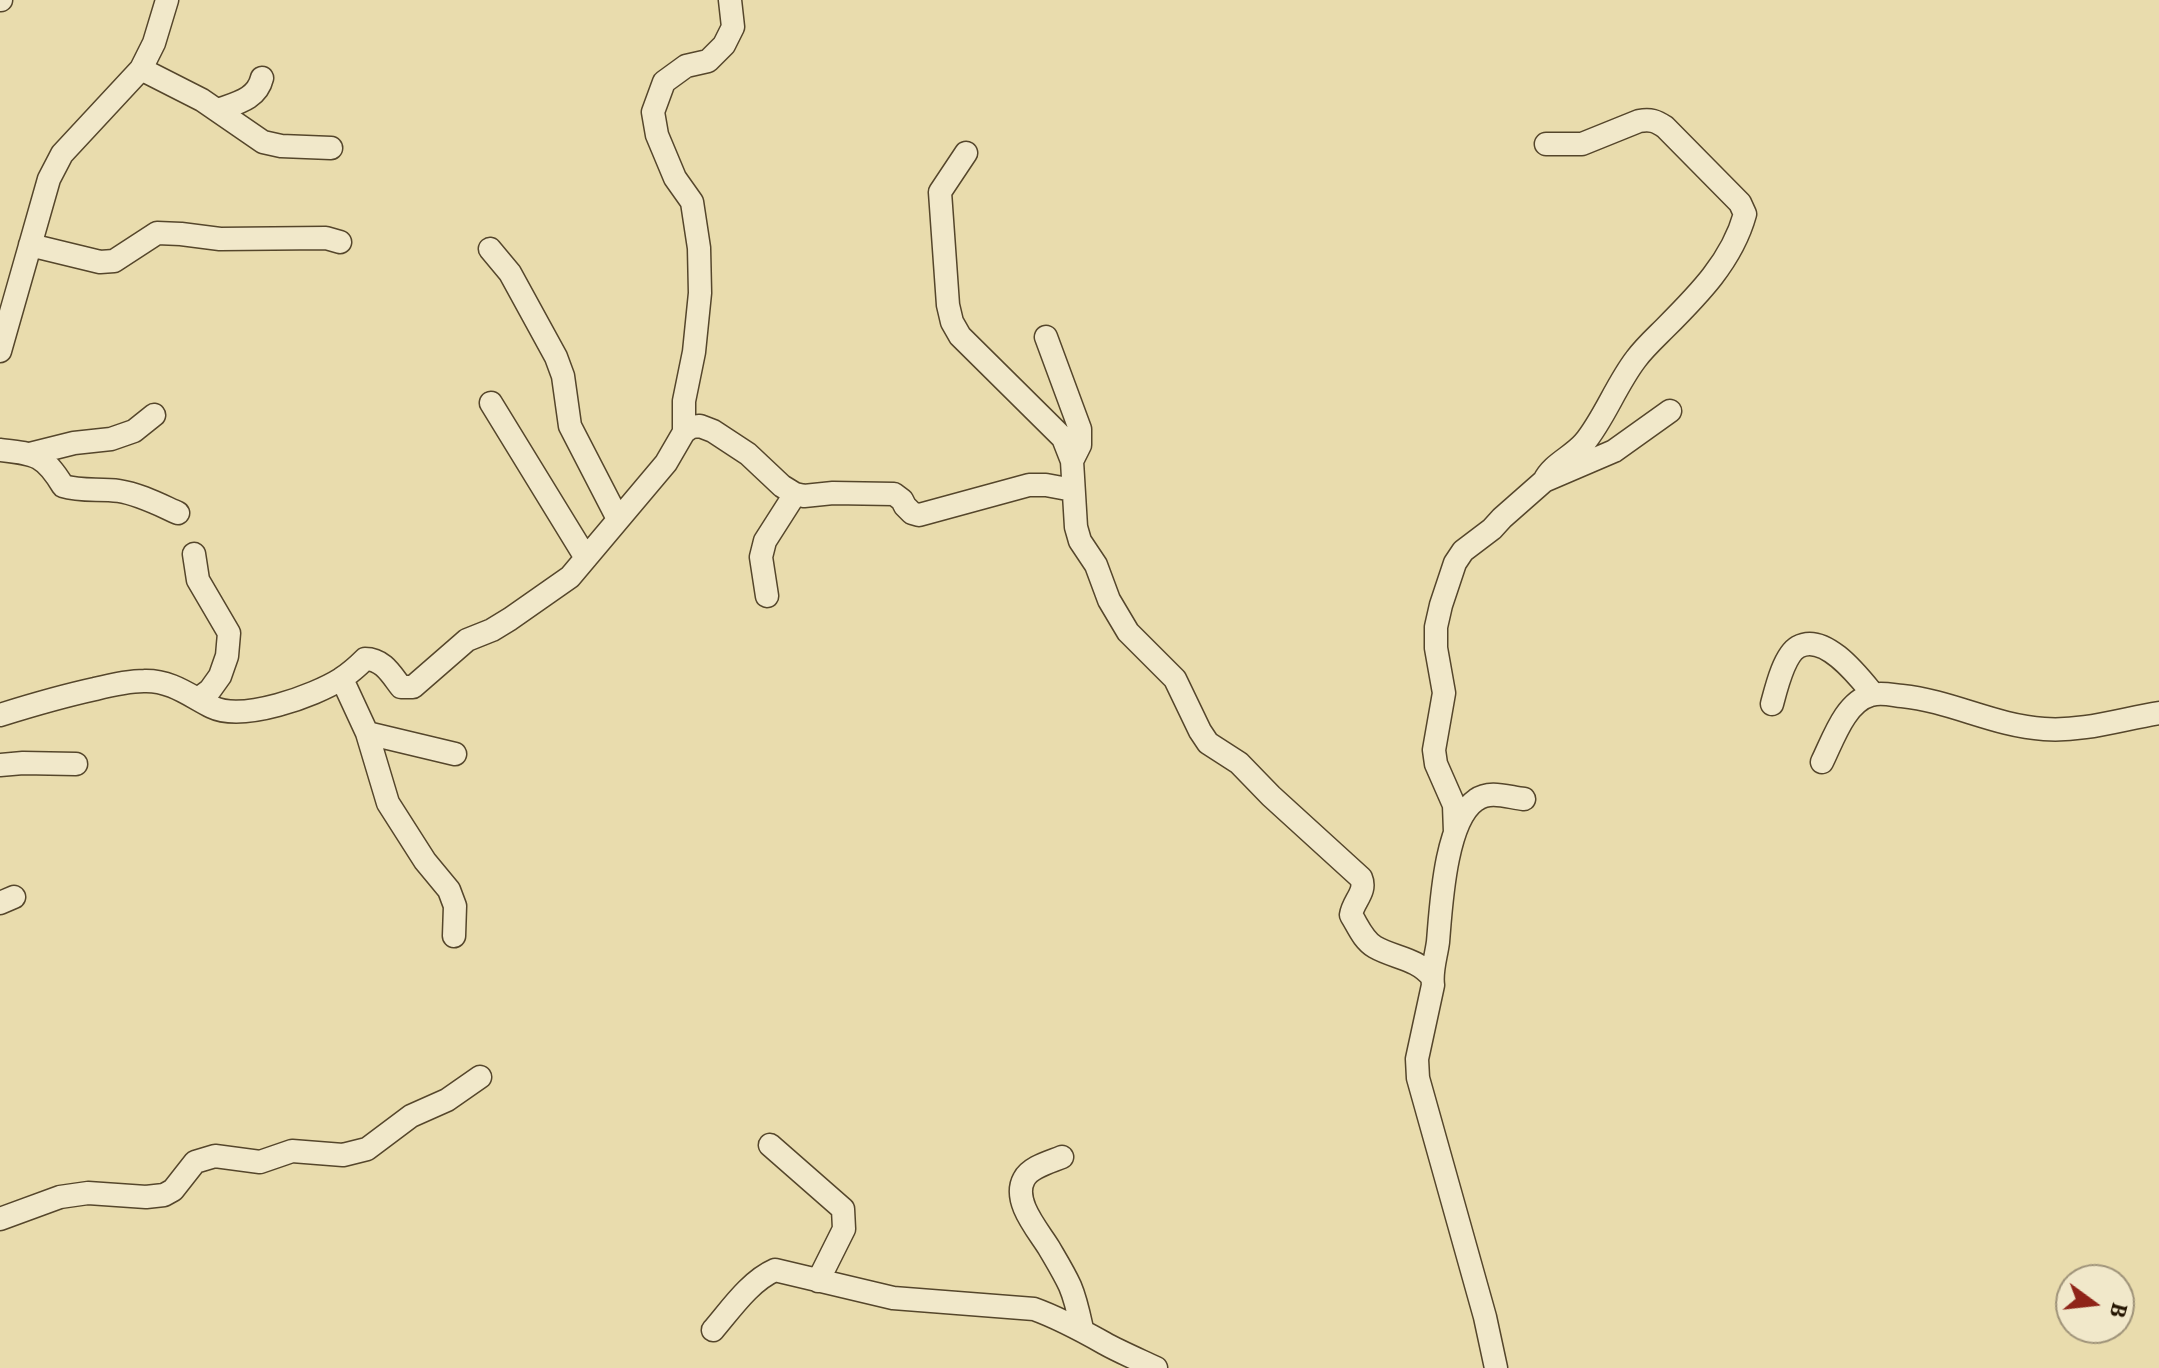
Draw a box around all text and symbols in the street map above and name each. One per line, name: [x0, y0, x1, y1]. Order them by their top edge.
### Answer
north arrow: [2055, 1264, 2135, 1344]
text: B: [2100, 1299, 2134, 1321]

